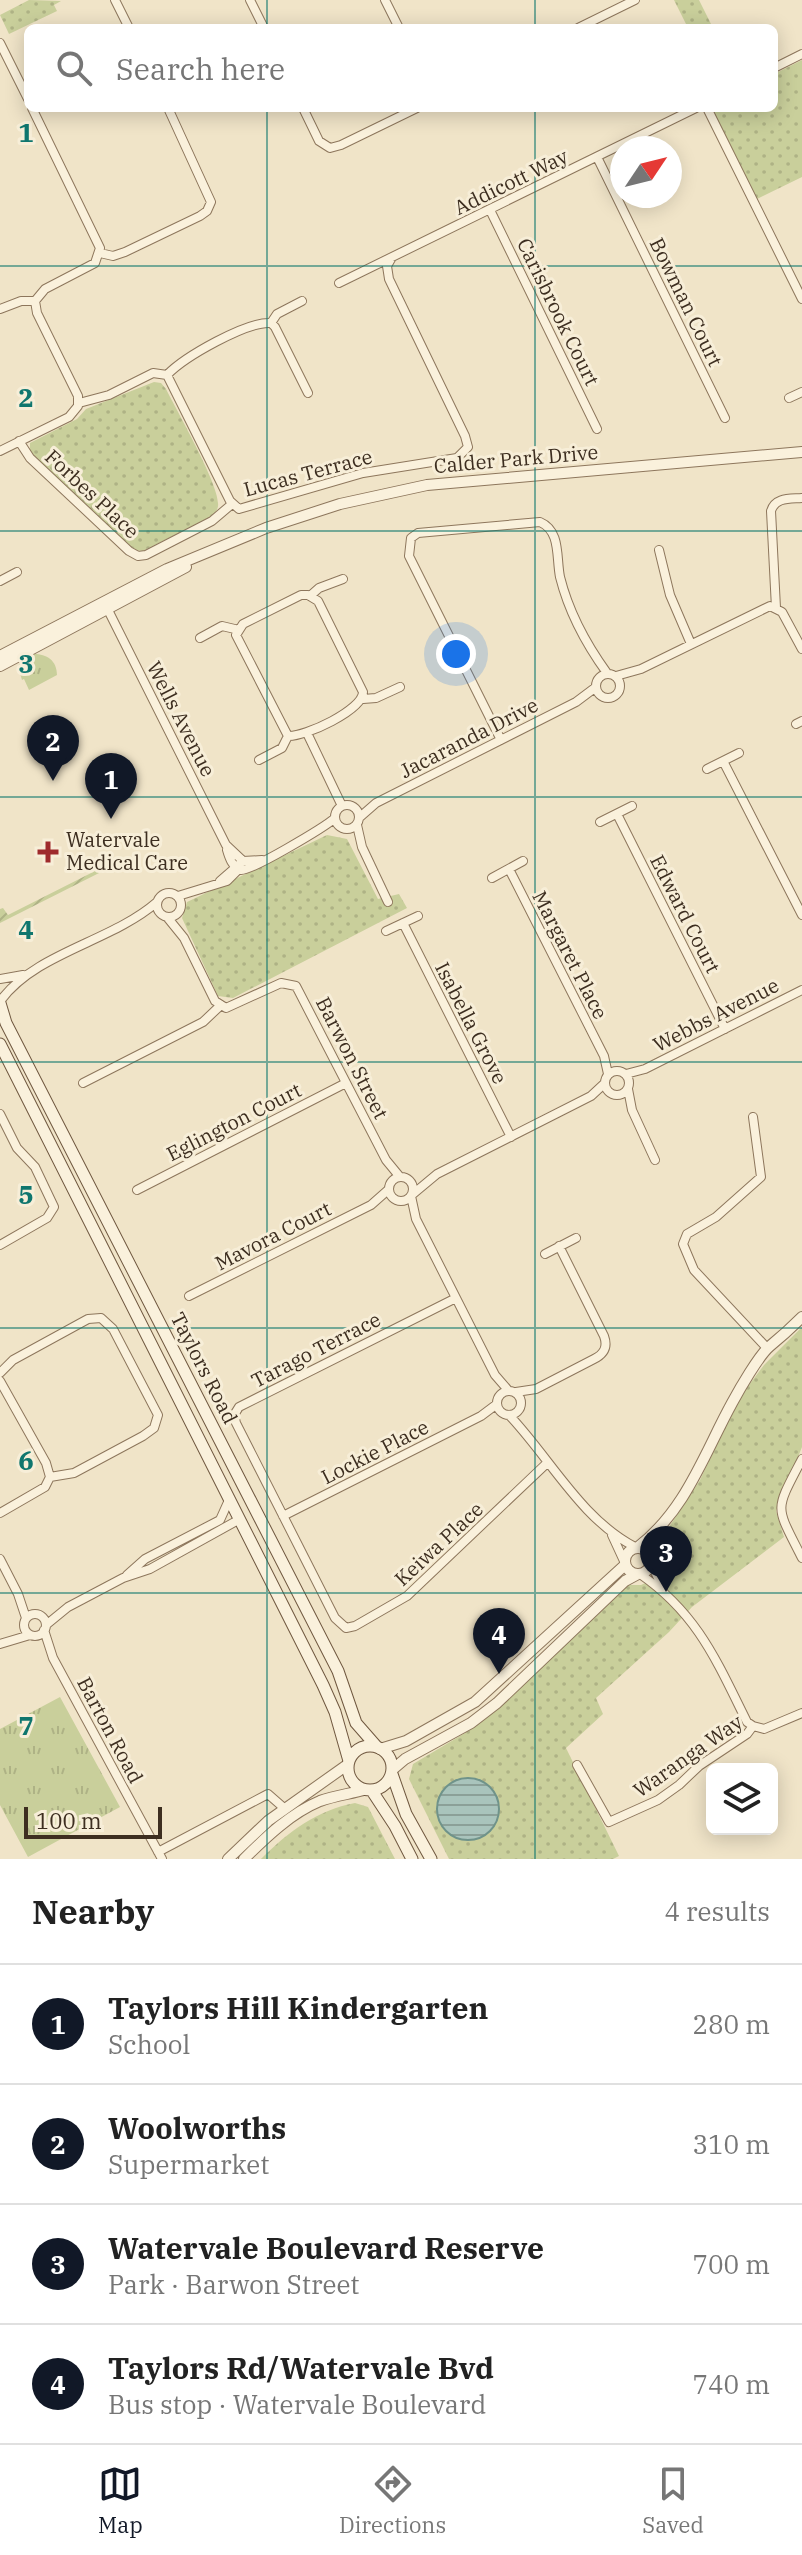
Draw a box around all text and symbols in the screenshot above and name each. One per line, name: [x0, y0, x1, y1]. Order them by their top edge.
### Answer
search box: [24, 24, 778, 112]
icon: search: [52, 46, 96, 90]
text: Search here: [116, 49, 285, 88]
text: 1: [18, 115, 34, 149]
north arrow: [610, 136, 682, 208]
street label: Addicott Way: [449, 142, 573, 221]
street label: Carisbrook Court: [511, 233, 606, 390]
street label: Bowman Court: [644, 233, 729, 371]
text: 2: [18, 380, 34, 414]
street label: Calder Park Drive: [433, 438, 599, 479]
street label: Lucas Terrace: [241, 442, 375, 503]
street label: Forbes Place: [39, 443, 145, 544]
your location: [436, 634, 476, 674]
text: 3: [18, 646, 34, 680]
street label: Wells Avenue: [141, 657, 222, 781]
street label: Jacaranda Drive: [395, 691, 543, 784]
pin: 2: [27, 715, 79, 781]
pin: 1: [85, 753, 137, 819]
place label: Watervale Medical Care: [66, 826, 188, 876]
marker: Watervale Medical Care: [37, 841, 59, 863]
street label: Edward Court: [644, 850, 727, 978]
street label: Margaret Place: [527, 886, 614, 1023]
text: 4: [18, 912, 34, 946]
street label: Isabella Grove: [429, 957, 514, 1088]
street label: Webbs Avenue: [648, 971, 783, 1058]
street label: Barwon Street: [310, 992, 395, 1124]
street label: Eglington Court: [162, 1076, 306, 1167]
text: 5: [18, 1177, 34, 1211]
street label: Mavora Court: [210, 1195, 335, 1276]
street label: Tarago Terrace: [246, 1305, 385, 1394]
street label: Taylors Road: [165, 1307, 244, 1428]
street label: Lockie Place: [316, 1413, 433, 1490]
text: 6: [18, 1443, 34, 1477]
street label: Keiwa Place: [389, 1496, 489, 1592]
pin: 3: [640, 1526, 692, 1592]
pin: 4: [473, 1608, 525, 1674]
street label: Barton Road: [71, 1672, 150, 1788]
text: 7: [18, 1708, 34, 1742]
street label: Waranga Way: [628, 1708, 748, 1803]
map controls: [706, 1763, 778, 1835]
button: layers: [706, 1763, 778, 1835]
scale bar: [24, 1803, 162, 1839]
text: 100 m: [36, 1806, 102, 1835]
text: Nearby: [32, 1889, 154, 1933]
text: 4 results: [664, 1894, 770, 1928]
text: Taylors Hill Kindergarten: [108, 1988, 488, 2027]
text: 1: [50, 2007, 66, 2041]
text: 280 m: [692, 2007, 770, 2041]
text: School: [108, 2027, 190, 2061]
text: Woolworths: [108, 2108, 286, 2147]
text: 2: [50, 2127, 66, 2161]
text: 310 m: [692, 2127, 770, 2161]
text: Supermarket: [108, 2147, 269, 2181]
text: Watervale Boulevard Reserve: [108, 2228, 544, 2267]
text: 3: [50, 2247, 66, 2281]
text: 700 m: [692, 2247, 770, 2281]
text: Park · Barwon Street: [108, 2267, 360, 2301]
text: Taylors Rd/Watervale Bvd: [108, 2348, 494, 2387]
text: 4: [50, 2367, 66, 2401]
text: 740 m: [692, 2367, 770, 2401]
text: Bus stop · Watervale Boulevard: [108, 2387, 486, 2421]
tab: Map: [98, 2462, 143, 2539]
tab: Directions: [339, 2462, 446, 2539]
tab: Saved: [642, 2462, 704, 2539]

